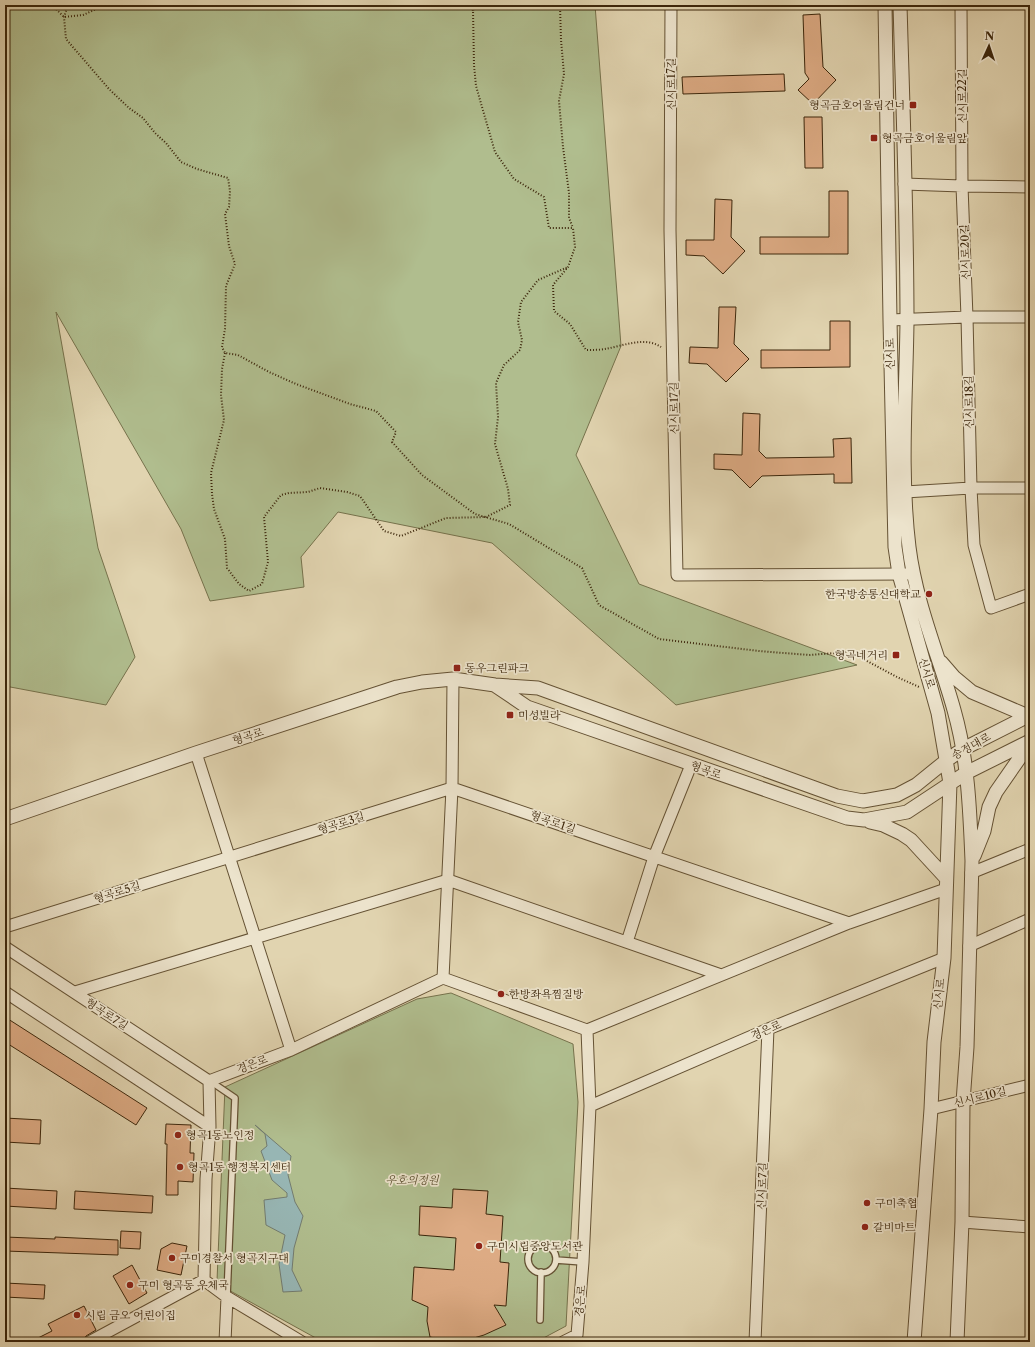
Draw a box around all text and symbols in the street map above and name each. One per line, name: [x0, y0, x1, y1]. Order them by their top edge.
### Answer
north arrow: [969, 26, 1009, 66]
text: N: [984, 29, 995, 43]
street label: 신시로17길: [664, 58, 678, 110]
street label: 신시로22길: [955, 68, 969, 124]
place label: 형곡금호어울림건너: [809, 98, 905, 112]
marker: 형곡금호어울림건너: [908, 100, 918, 110]
place label: 형곡금호어울림앞: [882, 131, 967, 145]
marker: 형곡금호어울림앞: [869, 133, 879, 143]
street label: 신시로20길: [957, 224, 973, 280]
street label: 신시로: [883, 338, 897, 370]
street label: 신시로18길: [962, 375, 976, 429]
street label: 신시로17길: [667, 382, 681, 434]
place label: 한국방송통신대학교: [825, 587, 921, 601]
marker: 한국방송통신대학교: [924, 589, 934, 599]
place label: 형곡네거리: [835, 648, 888, 662]
marker: 형곡네거리: [891, 650, 901, 660]
street label: 신시로: [916, 656, 938, 691]
place label: 동우그린파크: [465, 661, 529, 675]
marker: 동우그린파크: [452, 663, 462, 673]
place label: 미성빌라: [518, 708, 561, 722]
marker: 미성빌라: [505, 710, 515, 720]
street label: 형곡로: [231, 724, 266, 748]
street label: 송정대로: [949, 729, 993, 762]
street label: 형곡로: [689, 758, 724, 782]
street label: 형곡로1길: [528, 808, 578, 836]
street label: 형곡로3길: [316, 809, 366, 837]
street label: 형곡로5길: [92, 878, 142, 906]
street label: 신시로: [930, 977, 948, 1011]
place label: 한방좌욕찜질방: [509, 987, 584, 1001]
marker: 한방좌욕찜질방: [496, 989, 506, 999]
street label: 형곡로7길: [83, 995, 131, 1033]
street label: 경은로: [749, 1017, 784, 1043]
street label: 경은로: [235, 1052, 270, 1076]
street label: 신시로10길: [952, 1084, 1008, 1110]
place label: 형곡1동노인정: [186, 1128, 254, 1142]
marker: 형곡1동노인정: [173, 1130, 183, 1140]
place label: 형곡1동 행정복지센터: [188, 1160, 291, 1174]
marker: 형곡1동 행정복지센터: [175, 1162, 185, 1172]
street label: 신시로7길: [754, 1162, 770, 1210]
park label: 우호의정원: [385, 1173, 440, 1187]
place label: 구미축협: [875, 1196, 918, 1210]
marker: 구미축협: [862, 1198, 872, 1208]
place label: 갈비마트: [873, 1220, 916, 1234]
marker: 갈비마트: [860, 1222, 870, 1232]
place label: 구미시립중앙도서관: [487, 1239, 583, 1253]
marker: 구미시립중앙도서관: [474, 1241, 484, 1251]
place label: 구미경찰서 형곡지구대: [180, 1251, 289, 1265]
marker: 구미경찰서 형곡지구대: [167, 1253, 177, 1263]
place label: 구미 형곡동 우체국: [138, 1278, 229, 1292]
marker: 구미 형곡동 우체국: [125, 1280, 135, 1290]
street label: 경은로: [572, 1284, 588, 1317]
place label: 시립 금오 어린이집: [85, 1308, 176, 1322]
marker: 시립 금오 어린이집: [72, 1310, 82, 1320]

